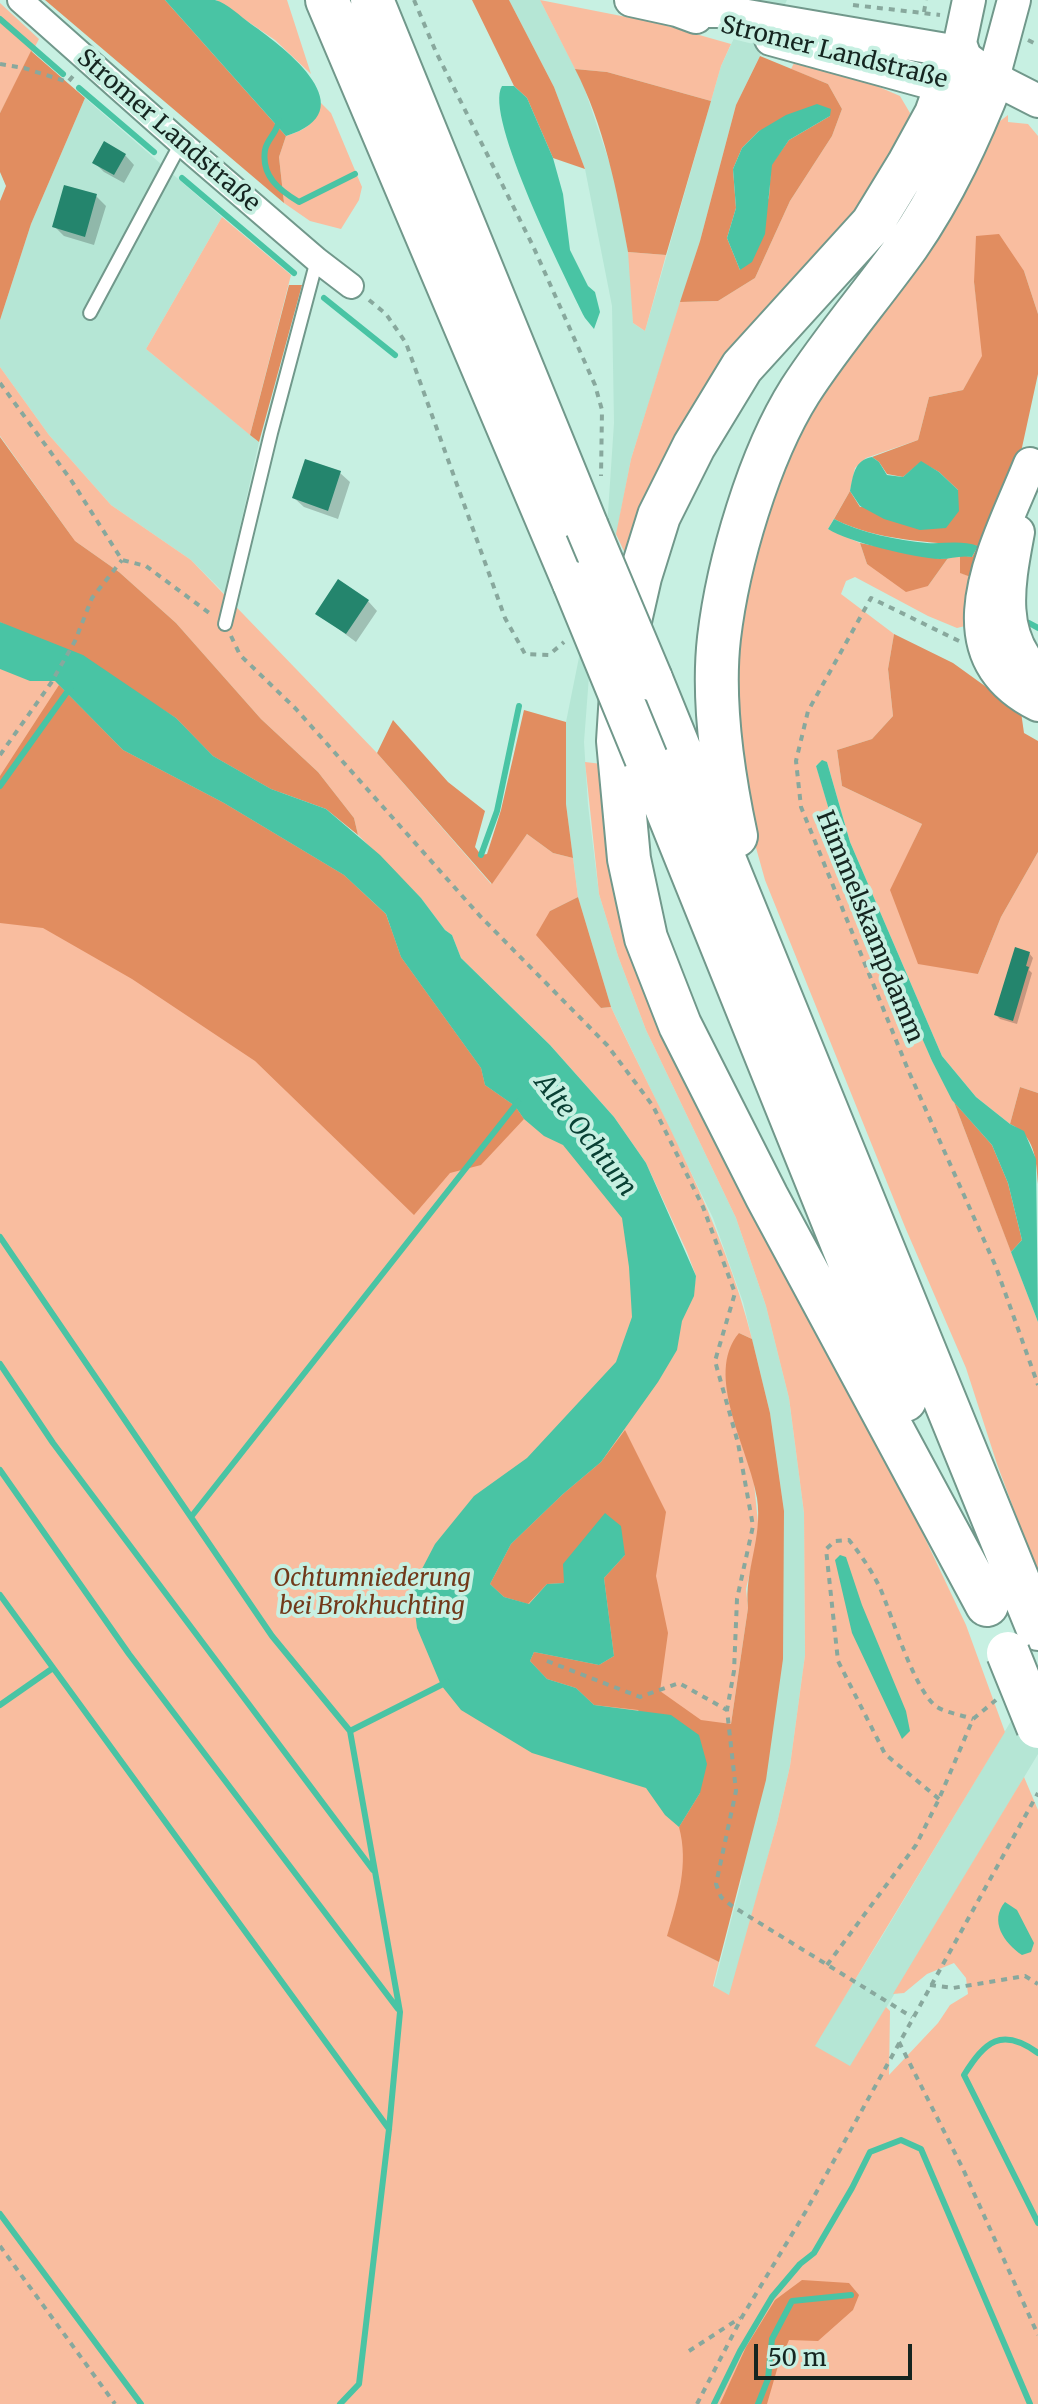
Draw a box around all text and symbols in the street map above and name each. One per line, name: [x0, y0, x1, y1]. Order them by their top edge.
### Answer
street label: Stromer Landstraße: [718, 11, 950, 95]
street label: Stromer Landstraße: [71, 44, 265, 218]
street label: Himmelskampdamm: [809, 807, 929, 1047]
water label: Alte Ochtum: [528, 1069, 642, 1203]
park label: Ochtumniederung bei Brokhuchting: [273, 1565, 471, 1621]
scale bar: [758, 2328, 916, 2378]
text: 50 m: [768, 2342, 827, 2373]

